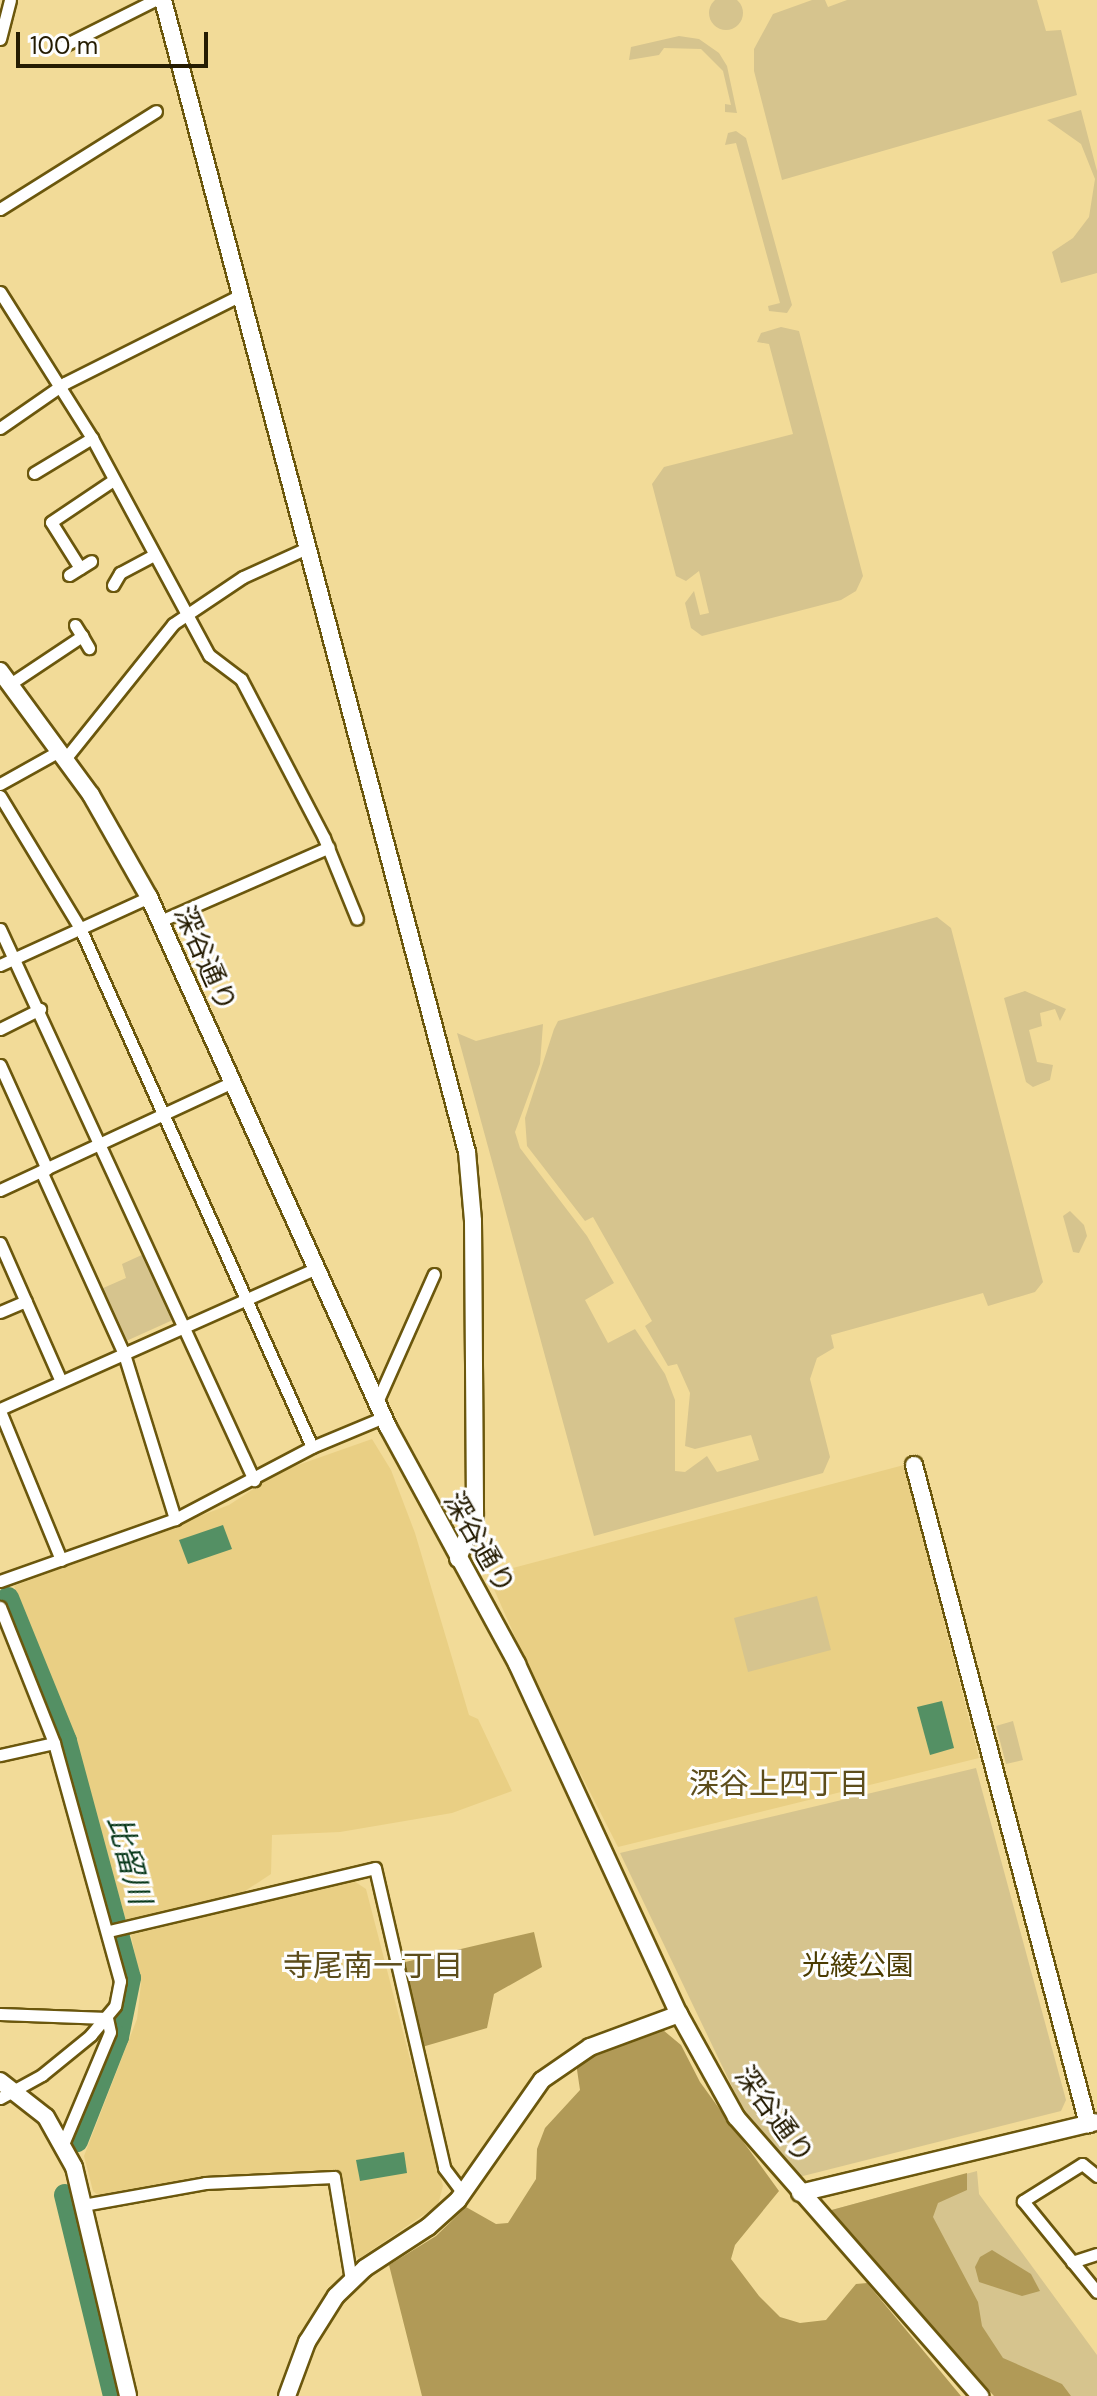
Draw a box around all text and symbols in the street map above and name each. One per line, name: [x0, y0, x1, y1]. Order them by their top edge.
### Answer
scale bar: [20, 16, 212, 66]
text: 100 m: [30, 30, 98, 61]
street label: 深谷通り: [167, 901, 243, 1017]
street label: 深谷通り: [436, 1486, 522, 1600]
district label: 深谷上四丁目: [689, 1766, 869, 1802]
water label: 比留川: [100, 1812, 158, 1908]
district label: 寺尾南一丁目: [283, 1948, 463, 1984]
park label: 光綾公園: [802, 1949, 914, 1983]
street label: 深谷通り: [727, 2060, 821, 2170]

